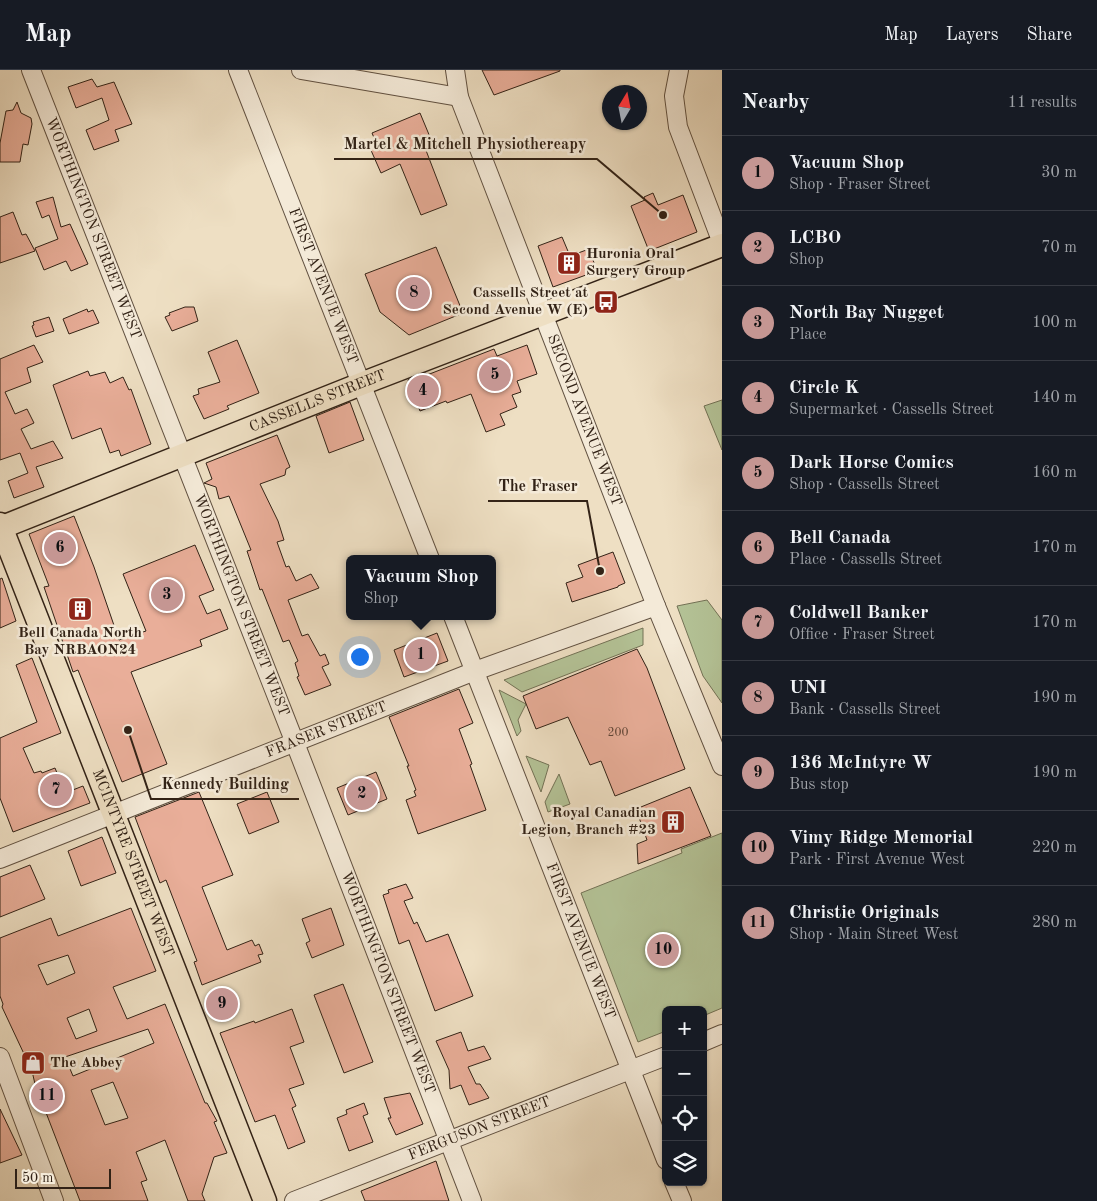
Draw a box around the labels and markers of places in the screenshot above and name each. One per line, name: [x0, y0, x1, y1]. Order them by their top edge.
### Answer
callout: Martel & Mitchell Physiothereapy: [334, 128, 597, 159]
place label: Huronia Oral Surgery Group: [586, 247, 685, 279]
building icon: Huronia Oral Surgery Group: [556, 250, 582, 276]
pin: 8: [398, 274, 430, 312]
place label: Cassells Street at Second Avenue W (E): [443, 286, 589, 318]
bus stop icon: Cassells Street at Second Avenue W (E): [593, 289, 619, 315]
pin: 5: [479, 356, 511, 394]
pin: 4: [407, 372, 439, 410]
callout: The Fraser: [488, 470, 587, 501]
pin: 6: [44, 529, 76, 567]
pin: 3: [151, 576, 183, 614]
building icon: Bell Canada North Bay NRBAON24: [67, 596, 93, 622]
place label: Bell Canada North Bay NRBAON24: [18, 626, 142, 658]
pin: 1: [405, 636, 437, 674]
callout: Kennedy Building: [151, 768, 299, 799]
pin: 7: [40, 771, 72, 809]
pin: 2: [346, 775, 378, 813]
place label: Royal Canadian Legion, Branch #23: [521, 806, 656, 838]
building icon: Royal Canadian Legion, Branch #23: [660, 809, 686, 835]
pin: 10: [647, 931, 679, 969]
pin: 9: [206, 985, 238, 1023]
shop icon: The Abbey: [20, 1050, 46, 1076]
place label: The Abbey: [50, 1056, 123, 1071]
pin: 11: [31, 1077, 63, 1115]

